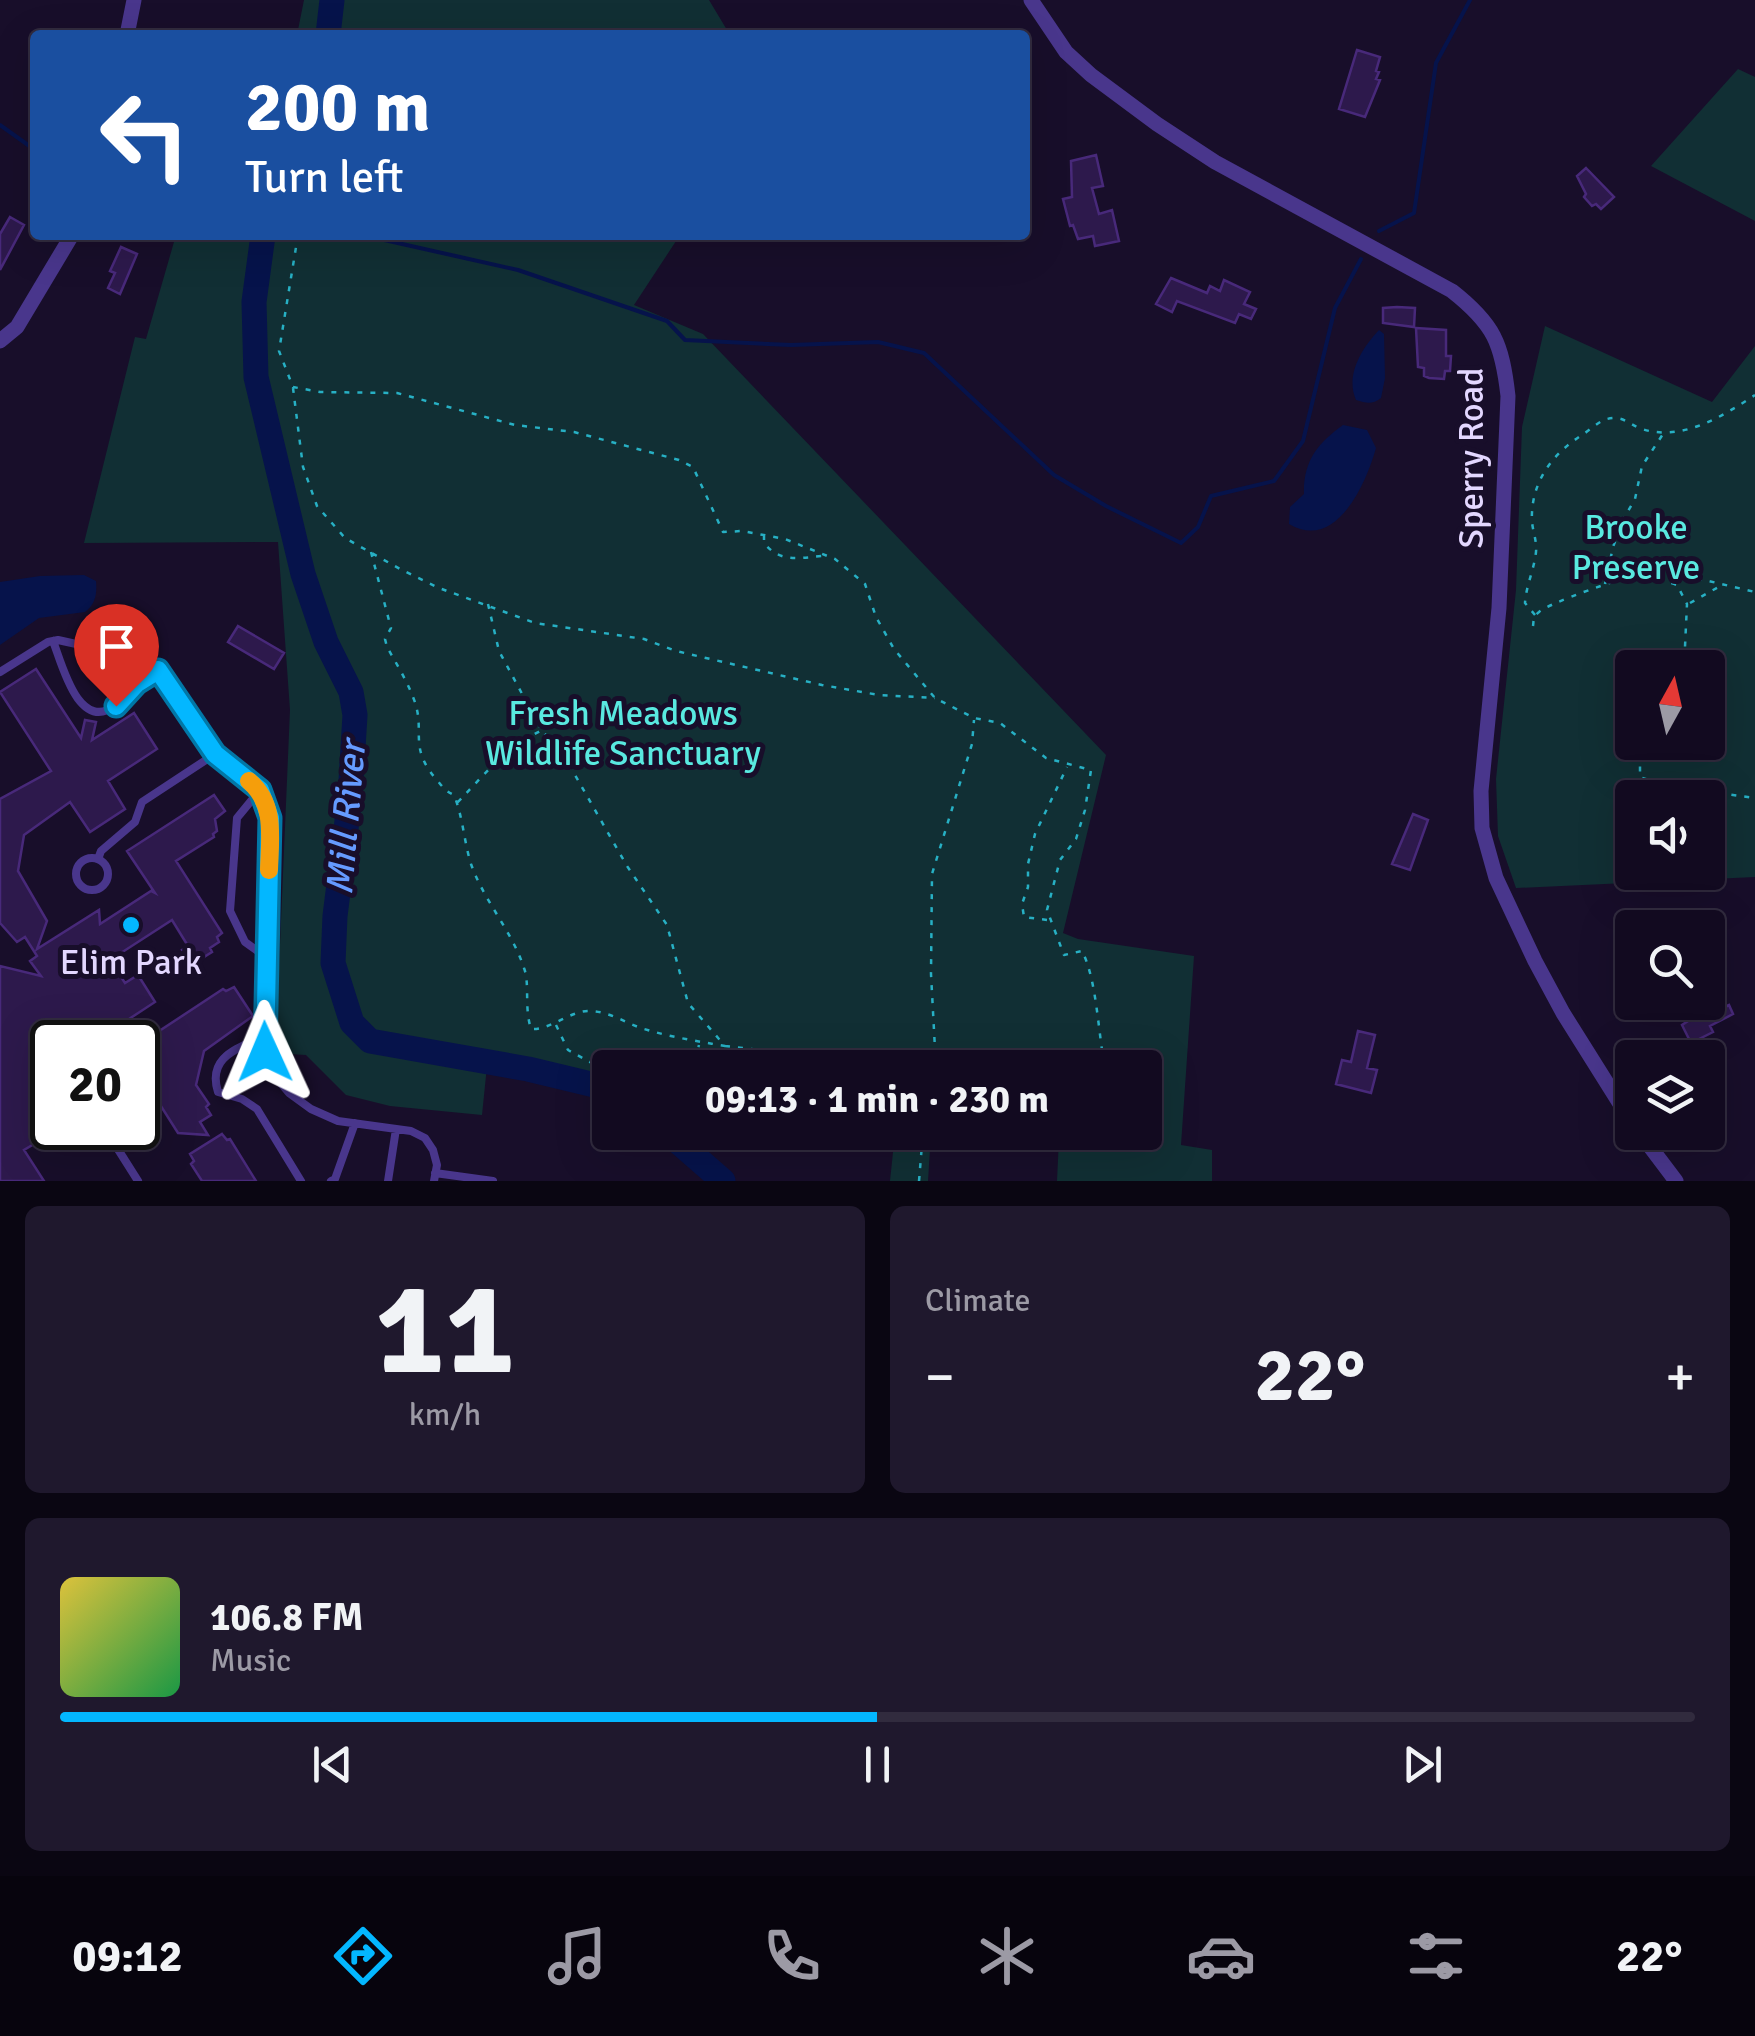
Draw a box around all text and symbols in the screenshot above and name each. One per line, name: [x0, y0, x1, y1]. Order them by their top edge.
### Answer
text: 200 m: [245, 64, 430, 150]
icon: left: [80, 70, 210, 200]
text: Turn left: [245, 150, 404, 205]
street label: Sperry Road: [1450, 367, 1493, 549]
park label: Brooke Preserve: [1572, 506, 1700, 589]
pin: [74, 604, 159, 707]
icon: arrive: [89, 619, 144, 674]
north arrow: [1615, 650, 1725, 760]
map controls: [1615, 650, 1725, 1150]
park label: Fresh Meadows Wildlife Sanctuary: [485, 692, 761, 775]
water label: Mill River: [316, 734, 377, 897]
button: sound: [1615, 780, 1725, 890]
button: search: [1615, 910, 1725, 1020]
marker: Elim Park: [120, 914, 142, 936]
place label: Elim Park: [60, 941, 202, 984]
position arrow: [213, 1000, 317, 1104]
speed limit sign: 20: [30, 1020, 160, 1150]
button: layers: [1615, 1040, 1725, 1150]
text: 09:13 · 1 min · 230 m: [705, 1076, 1049, 1123]
text: 11: [375, 1250, 515, 1410]
text: Climate: [925, 1281, 1031, 1320]
text: 22°: [1255, 1329, 1366, 1422]
text: −: [925, 1343, 955, 1411]
text: +: [1665, 1343, 1695, 1411]
text: km/h: [409, 1395, 481, 1434]
text: 106.8 FM: [210, 1594, 363, 1641]
text: Music: [210, 1641, 291, 1680]
icon: previous: [305, 1737, 360, 1792]
icon: pause: [850, 1737, 905, 1792]
icon: next: [1395, 1737, 1450, 1792]
icon: directions: [328, 1921, 398, 1991]
icon: music: [542, 1921, 612, 1991]
icon: phone: [757, 1921, 827, 1991]
icon: climate: [972, 1921, 1042, 1991]
icon: car: [1186, 1921, 1256, 1991]
icon: filters: [1401, 1921, 1471, 1991]
text: 09:12: [72, 1929, 183, 1984]
text: 22°: [1616, 1929, 1683, 1984]

